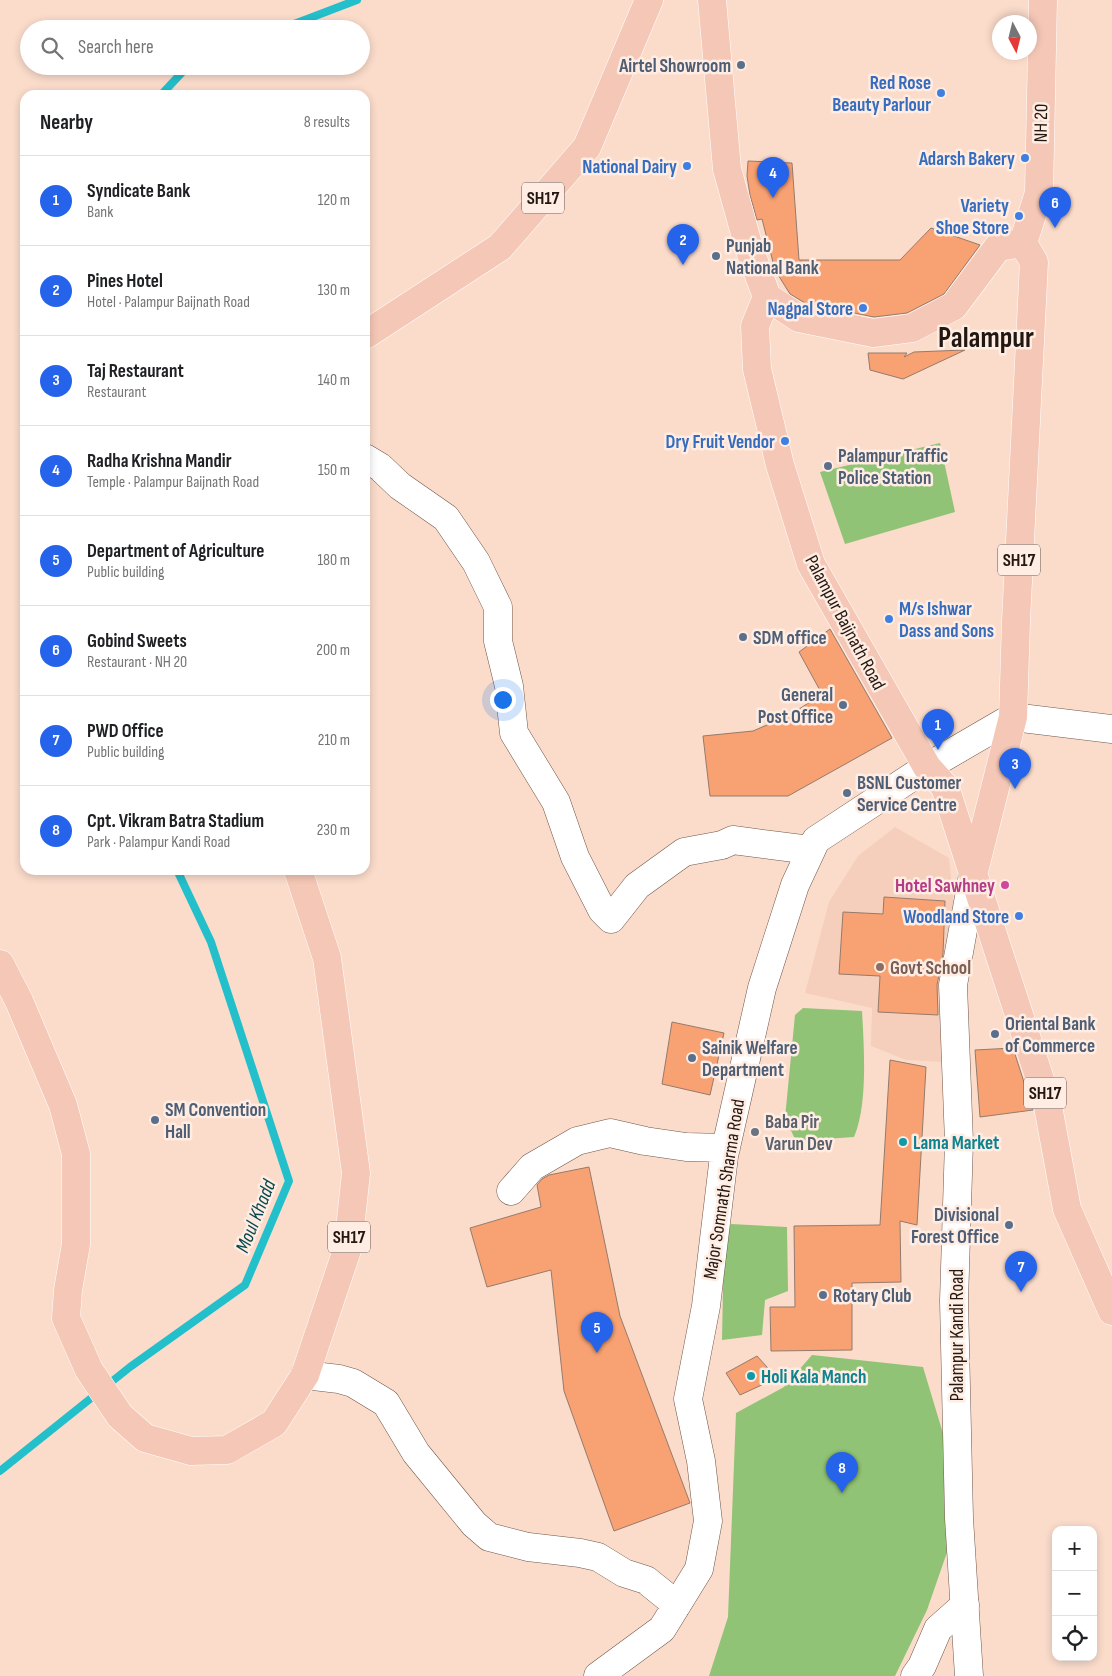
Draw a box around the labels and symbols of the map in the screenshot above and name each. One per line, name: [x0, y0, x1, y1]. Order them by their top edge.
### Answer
north arrow: [992, 15, 1037, 60]
place label: Airtel Showroom: [618, 55, 731, 78]
marker: Airtel Showroom: [735, 59, 747, 71]
place label: Red Rose Beauty Parlour: [832, 72, 931, 117]
marker: Red Rose Beauty Parlour: [935, 87, 947, 99]
street label: NH 20: [1030, 103, 1053, 143]
place label: Adarsh Bakery: [918, 148, 1015, 171]
marker: Adarsh Bakery: [1019, 152, 1031, 164]
place label: National Dairy: [582, 156, 677, 179]
pin: 4: [757, 157, 789, 198]
marker: National Dairy: [681, 160, 693, 172]
road number: SH17: [522, 182, 564, 214]
pin: 6: [1039, 187, 1071, 228]
place label: Variety Shoe Store: [936, 195, 1009, 240]
marker: Variety Shoe Store: [1013, 210, 1025, 222]
pin: 2: [667, 224, 699, 265]
place label: Punjab National Bank: [726, 235, 819, 280]
marker: Punjab National Bank: [710, 250, 722, 262]
place label: Nagpal Store: [767, 298, 853, 321]
marker: Nagpal Store: [857, 302, 869, 314]
district label: Palampur: [938, 321, 1034, 356]
place label: Dry Fruit Vendor: [666, 431, 775, 454]
marker: Dry Fruit Vendor: [779, 435, 791, 447]
place label: Palampur Traffic Police Station: [838, 445, 948, 490]
marker: Palampur Traffic Police Station: [822, 460, 834, 472]
road number: SH17: [998, 544, 1040, 576]
street label: Palampur Baijnath Road: [799, 551, 890, 694]
place label: M/s Ishwar Dass and Sons: [899, 598, 994, 643]
marker: M/s Ishwar Dass and Sons: [883, 613, 895, 625]
place label: SDM office: [753, 627, 827, 650]
marker: SDM office: [737, 631, 749, 643]
place label: General Post Office: [758, 684, 833, 729]
your location: [490, 687, 516, 713]
marker: General Post Office: [837, 699, 849, 711]
pin: 1: [922, 709, 954, 750]
pin: 3: [999, 748, 1031, 789]
place label: BSNL Customer Service Centre: [857, 772, 962, 817]
marker: BSNL Customer Service Centre: [841, 787, 853, 799]
place label: Hotel Sawhney: [895, 875, 995, 898]
marker: Hotel Sawhney: [999, 879, 1011, 891]
place label: Woodland Store: [903, 906, 1009, 929]
marker: Woodland Store: [1013, 910, 1025, 922]
place label: Govt School: [890, 957, 971, 980]
marker: Govt School: [874, 961, 886, 973]
place label: Oriental Bank of Commerce: [1005, 1013, 1096, 1058]
marker: Oriental Bank of Commerce: [989, 1028, 1001, 1040]
place label: Sainik Welfare Department: [702, 1037, 798, 1082]
marker: Sainik Welfare Department: [686, 1052, 698, 1064]
road number: SH17: [1024, 1078, 1066, 1108]
street label: Major Somnath Sharma Road: [699, 1097, 750, 1281]
place label: SM Convention Hall: [165, 1099, 266, 1144]
place label: Baba Pir Varun Dev: [765, 1111, 833, 1156]
marker: SM Convention Hall: [149, 1114, 161, 1126]
marker: Baba Pir Varun Dev: [749, 1126, 761, 1138]
place label: Lama Market: [913, 1132, 999, 1155]
marker: Lama Market: [897, 1136, 909, 1148]
water label: Moul Khadd: [230, 1176, 282, 1256]
place label: Divisional Forest Office: [911, 1204, 999, 1249]
marker: Divisional Forest Office: [1003, 1219, 1015, 1231]
road number: SH17: [328, 1222, 370, 1252]
pin: 7: [1005, 1251, 1037, 1292]
street label: Palampur Kandi Road: [946, 1269, 969, 1401]
place label: Rotary Club: [833, 1285, 912, 1308]
marker: Rotary Club: [817, 1289, 829, 1301]
pin: 5: [581, 1312, 613, 1353]
place label: Holi Kala Manch: [761, 1366, 867, 1389]
marker: Holi Kala Manch: [745, 1370, 757, 1382]
pin: 8: [826, 1452, 858, 1493]

